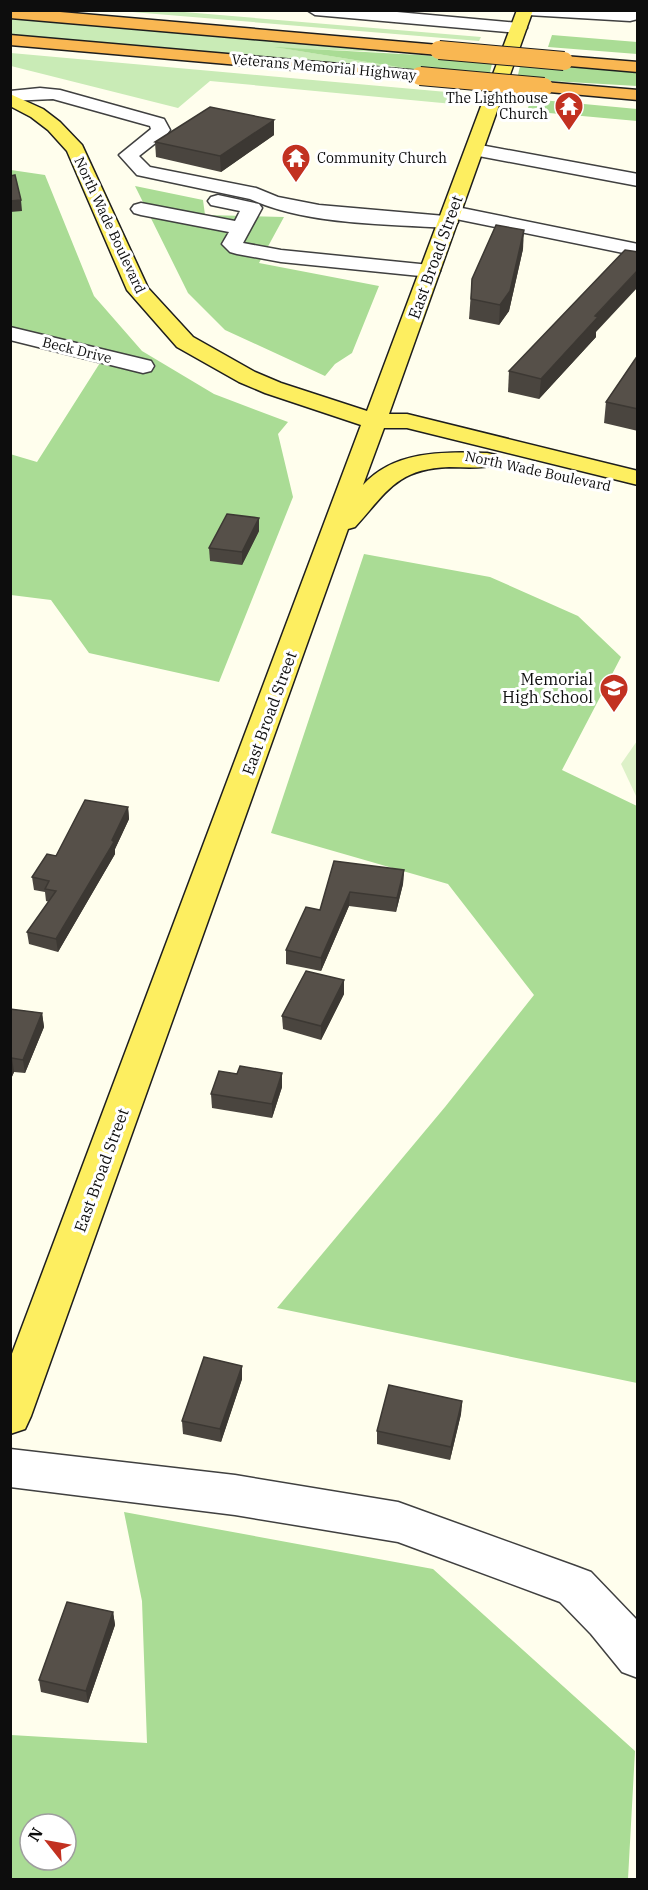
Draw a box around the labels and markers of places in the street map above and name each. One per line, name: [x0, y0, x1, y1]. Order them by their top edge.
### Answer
place label: The Lighthouse Church: [446, 89, 548, 123]
temple icon: The Lighthouse Church: [553, 90, 585, 132]
temple icon: Community Church: [280, 142, 312, 184]
place label: Community Church: [317, 149, 447, 167]
place label: Memorial High School: [502, 669, 593, 707]
school or university icon: Memorial High School: [598, 672, 630, 714]

